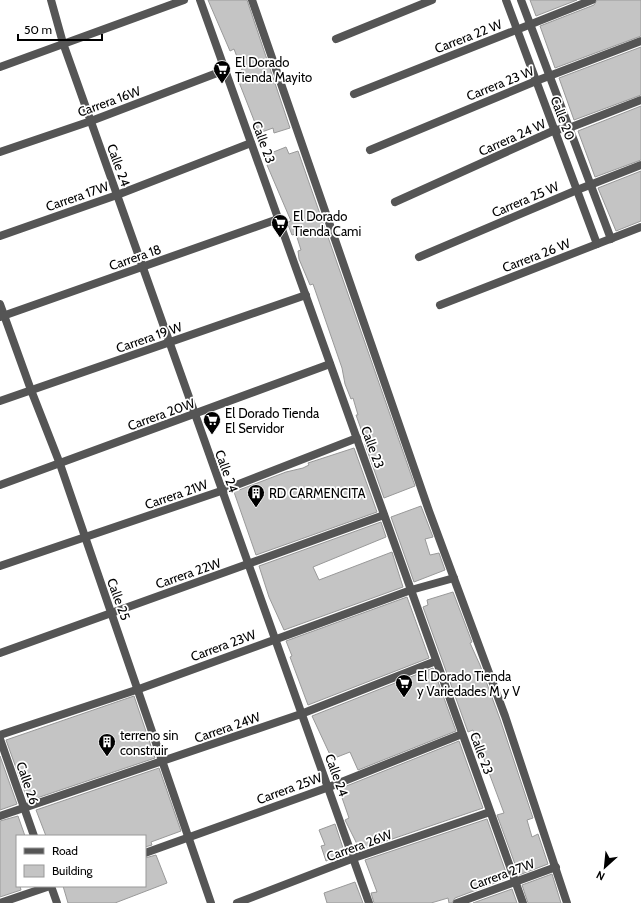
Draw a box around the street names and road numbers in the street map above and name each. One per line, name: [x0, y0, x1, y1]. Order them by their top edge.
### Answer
street label: Carrera 22 W: [432, 16, 505, 56]
street label: Carrera 23 W: [464, 62, 537, 104]
street label: Carrera 16W: [75, 82, 143, 120]
street label: Calle 20: [547, 94, 579, 142]
street label: Carrera 24 W: [476, 115, 549, 159]
street label: Calle 23: [249, 119, 279, 165]
street label: Calle 24: [104, 141, 134, 189]
street label: Carrera 25 W: [489, 177, 562, 220]
street label: Carrera 17W: [43, 178, 111, 214]
street label: Carrera 26 W: [500, 234, 573, 275]
street label: Carrera 18: [107, 241, 163, 273]
street label: Carrera 19 W: [114, 318, 185, 356]
street label: Carrera 20W: [125, 394, 197, 434]
street label: Calle 23: [358, 424, 388, 470]
street label: Calle 24: [212, 447, 242, 495]
street label: Carrera 21W: [142, 476, 210, 512]
street label: Carrera 22W: [153, 554, 223, 592]
street label: Calle 25: [104, 576, 134, 622]
street label: Carrera 23W: [188, 626, 258, 664]
street label: Carrera 24W: [192, 708, 263, 746]
street label: Calle 23: [467, 730, 497, 776]
street label: Calle 24: [322, 751, 352, 799]
street label: Calle 26: [13, 760, 43, 806]
street label: Carrera 25W: [254, 769, 324, 807]
street label: Carrera 26W: [324, 826, 395, 864]
street label: Carrera 27W: [467, 855, 537, 893]

